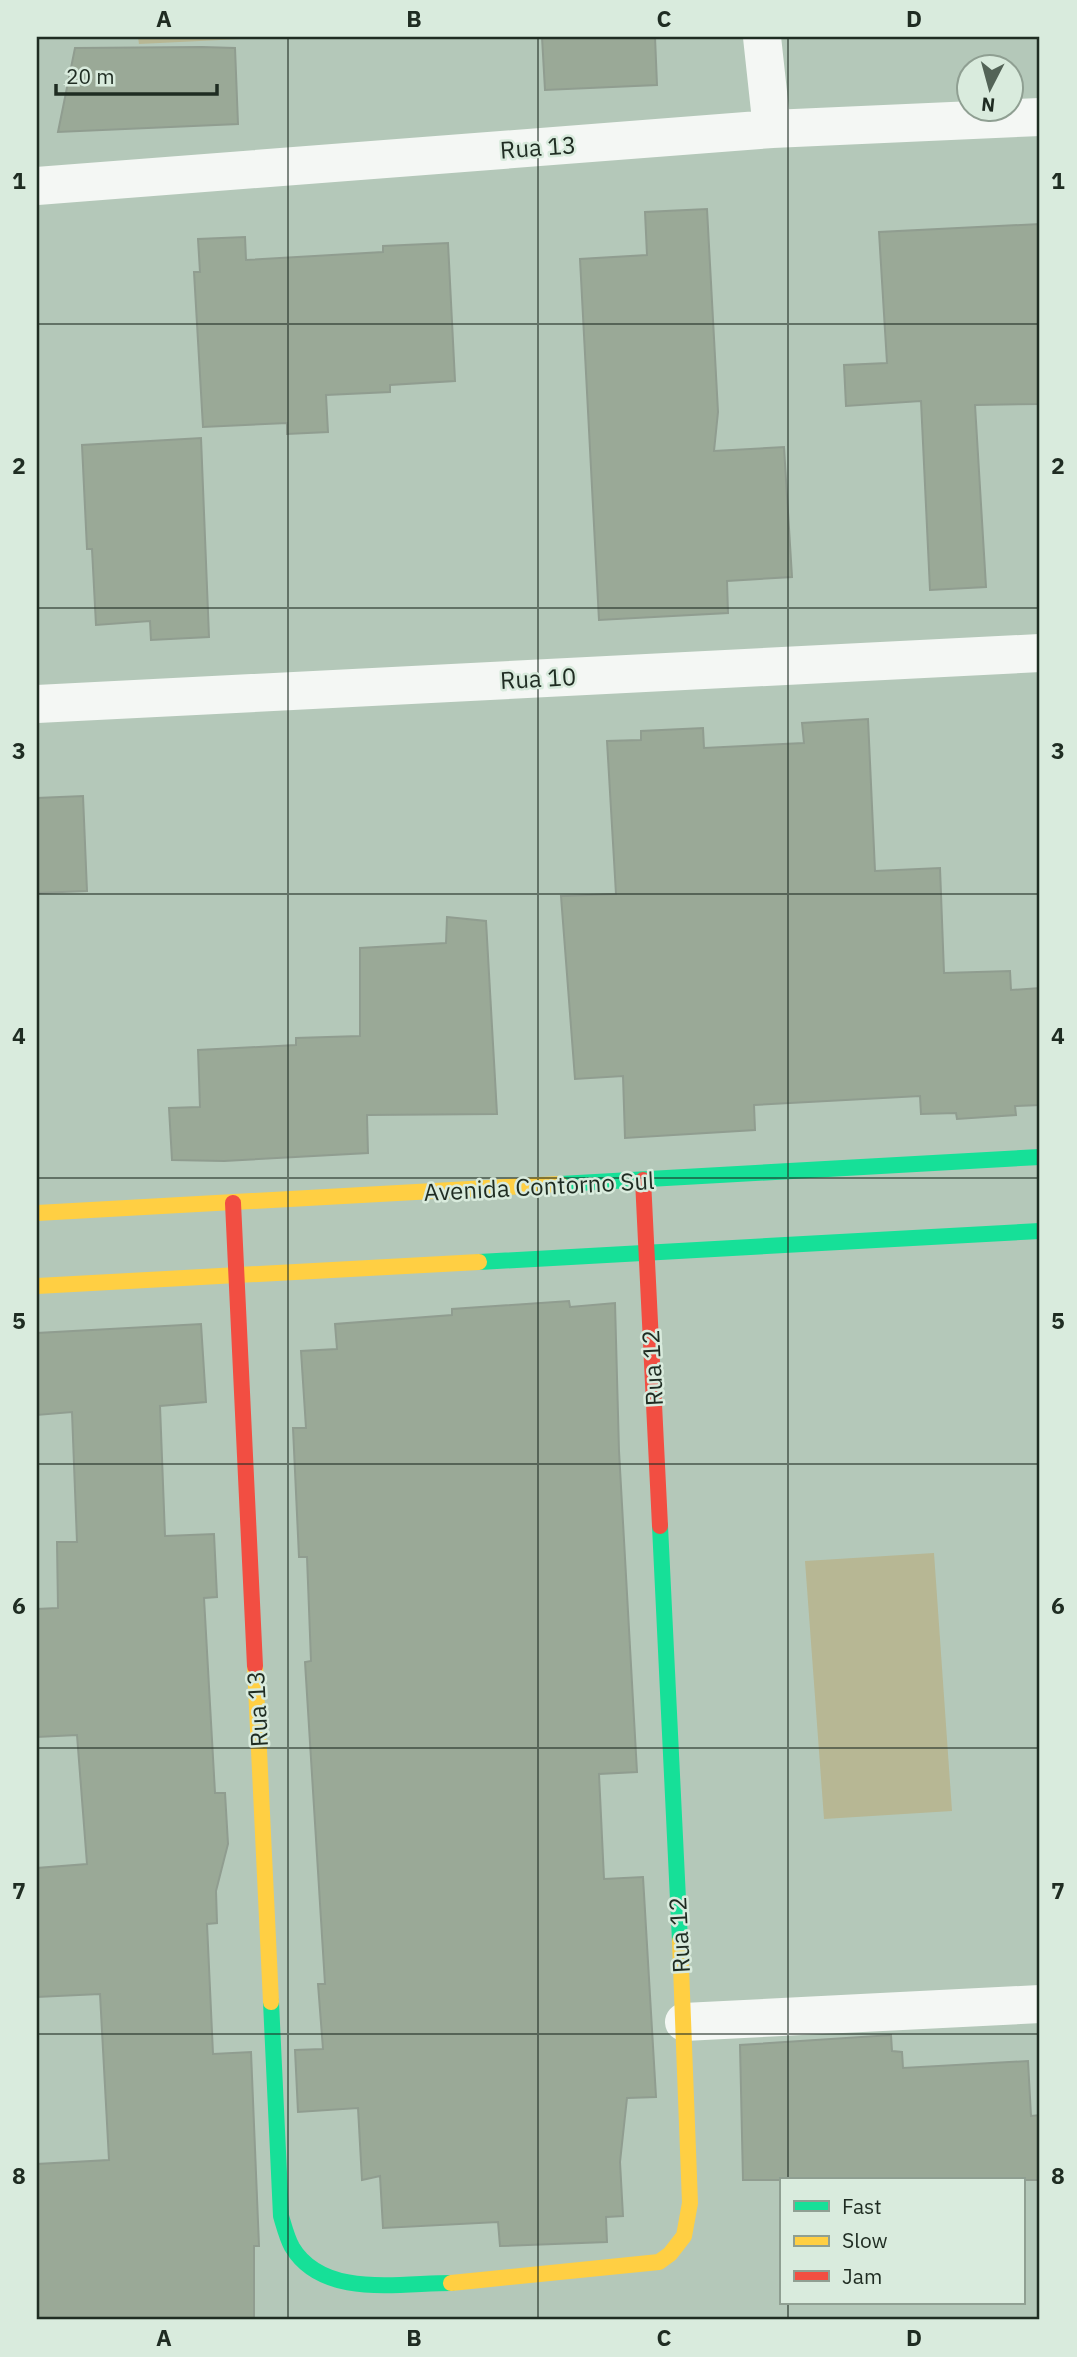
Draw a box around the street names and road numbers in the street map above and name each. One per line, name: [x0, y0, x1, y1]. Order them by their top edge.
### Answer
street label: Rua 13: [499, 128, 577, 166]
street label: Rua 10: [499, 660, 577, 696]
street label: Avenida Contorno Sul: [423, 1164, 655, 1208]
street label: Rua 12: [634, 1329, 670, 1407]
street label: Rua 13: [239, 1670, 275, 1748]
street label: Rua 12: [661, 1896, 697, 1974]

